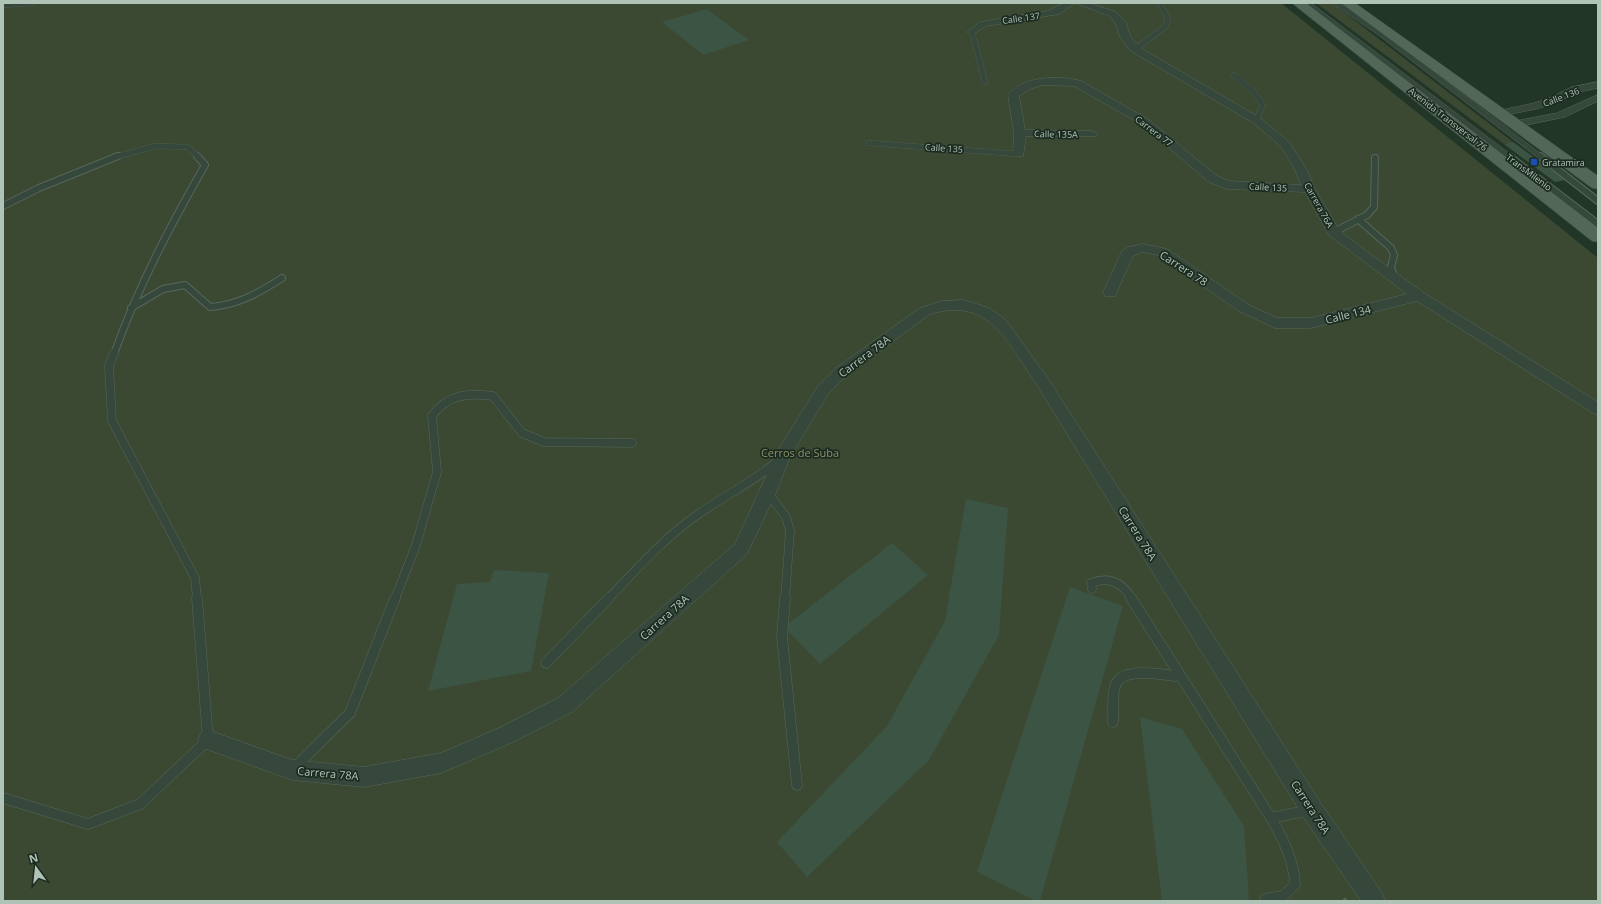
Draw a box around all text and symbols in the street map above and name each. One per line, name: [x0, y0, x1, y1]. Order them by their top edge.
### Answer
street label: Calle 137: [1001, 9, 1041, 27]
street label: Avenida Transversal 76: [1406, 84, 1490, 154]
street label: Calle 136: [1541, 84, 1581, 110]
street label: Carrera 77: [1132, 112, 1176, 150]
street label: Calle 135A: [1034, 127, 1078, 141]
street label: Calle 135: [925, 140, 963, 156]
street label: TransMilenio: [1503, 150, 1555, 194]
place label: Gratamira: [1542, 156, 1585, 169]
marker: Gratamira: [1529, 157, 1539, 167]
street label: Calle 135: [1249, 180, 1287, 194]
street label: Carrera 76A: [1301, 180, 1337, 230]
street label: Carrera 78: [1157, 247, 1211, 289]
street label: Calle 134: [1324, 301, 1373, 327]
street label: Carrera 78A: [835, 332, 893, 380]
park label: Cerros de Suba: [761, 445, 839, 460]
street label: Carrera 78A: [1115, 503, 1161, 563]
street label: Carrera 78A: [636, 591, 692, 643]
street label: Carrera 78A: [297, 763, 359, 783]
street label: Carrera 78A: [1288, 777, 1334, 837]
north arrow: [16, 848, 56, 888]
text: N: [27, 849, 40, 866]

